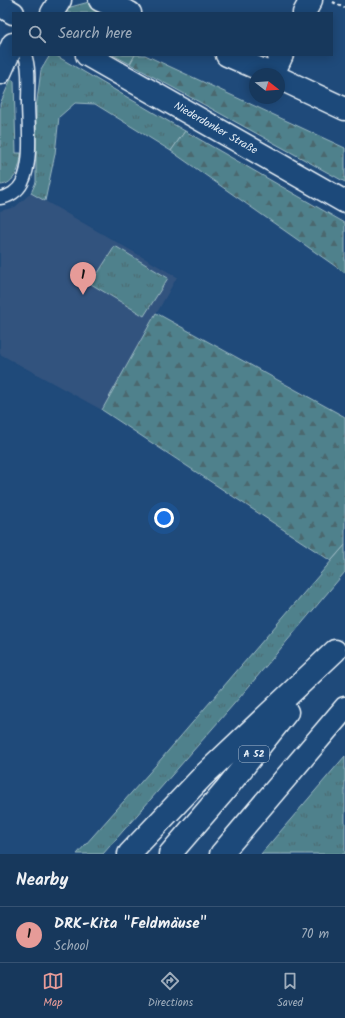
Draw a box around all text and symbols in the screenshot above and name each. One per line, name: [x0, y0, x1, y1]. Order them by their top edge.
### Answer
search box: [12, 12, 333, 56]
text: Search here: [58, 22, 132, 46]
icon: search: [26, 23, 48, 45]
north arrow: [249, 68, 285, 104]
street label: Niederdonker Straße: [170, 97, 261, 159]
pin: 1: [70, 262, 96, 295]
your location: [154, 508, 174, 528]
road number: A 52: [239, 746, 269, 762]
text: Nearby: [16, 867, 68, 894]
text: DRK-Kita "Feldmäuse": [54, 912, 207, 936]
text: 1: [27, 924, 31, 945]
text: 70 m: [301, 924, 329, 945]
text: School: [54, 936, 89, 957]
tab: Map: [42, 970, 64, 1012]
tab: Directions: [148, 970, 193, 1012]
tab: Saved: [277, 970, 303, 1012]

